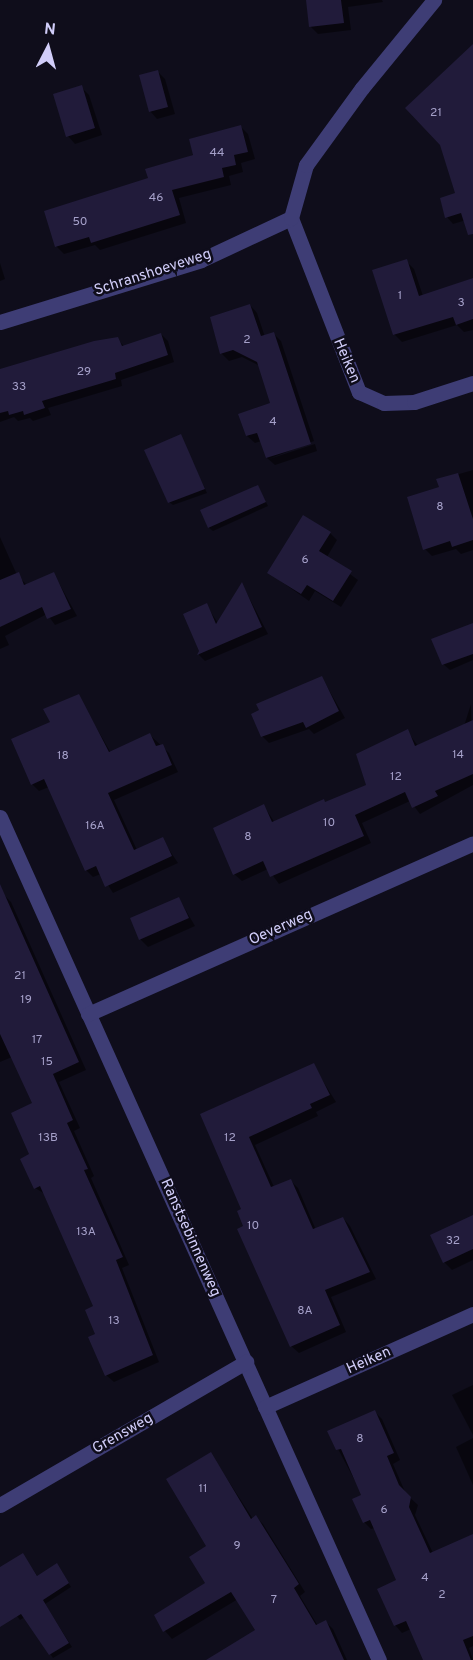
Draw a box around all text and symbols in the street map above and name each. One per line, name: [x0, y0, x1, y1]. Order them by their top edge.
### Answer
north arrow: [18, 18, 78, 78]
text: N: [43, 20, 57, 41]
house number: 21: [430, 107, 442, 121]
house number: 44: [210, 147, 224, 161]
house number: 46: [149, 192, 163, 206]
house number: 50: [72, 216, 88, 230]
street label: Schranshoeveweg: [92, 246, 214, 300]
house number: 1: [398, 290, 402, 304]
house number: 3: [457, 297, 465, 311]
house number: 2: [243, 334, 251, 348]
street label: Heiken: [329, 336, 363, 386]
house number: 29: [77, 366, 91, 380]
house number: 33: [12, 381, 26, 395]
house number: 4: [269, 416, 277, 430]
house number: 8: [436, 501, 444, 515]
house number: 6: [301, 554, 309, 568]
house number: 14: [452, 749, 464, 763]
house number: 18: [57, 750, 69, 764]
house number: 12: [390, 771, 402, 785]
house number: 10: [323, 817, 335, 831]
house number: 16A: [85, 820, 105, 834]
house number: 8: [244, 831, 252, 845]
street label: Oeverweg: [246, 906, 316, 950]
house number: 21: [14, 970, 26, 984]
house number: 19: [20, 994, 32, 1008]
house number: 17: [32, 1034, 42, 1048]
house number: 15: [41, 1056, 53, 1070]
house number: 13B: [38, 1132, 58, 1146]
house number: 12: [224, 1132, 236, 1146]
street label: Ranstsebinnenweg: [156, 1176, 224, 1300]
house number: 10: [247, 1220, 259, 1234]
house number: 13A: [76, 1226, 96, 1240]
house number: 32: [446, 1235, 460, 1249]
house number: 8A: [297, 1305, 313, 1319]
house number: 13: [108, 1315, 120, 1329]
street label: Heiken: [344, 1343, 394, 1379]
street label: Grensweg: [90, 1410, 156, 1458]
house number: 8: [356, 1433, 364, 1447]
house number: 11: [199, 1483, 207, 1497]
house number: 6: [380, 1504, 388, 1518]
house number: 9: [233, 1540, 241, 1554]
house number: 4: [421, 1572, 429, 1586]
house number: 2: [438, 1589, 446, 1603]
house number: 7: [271, 1594, 277, 1608]

